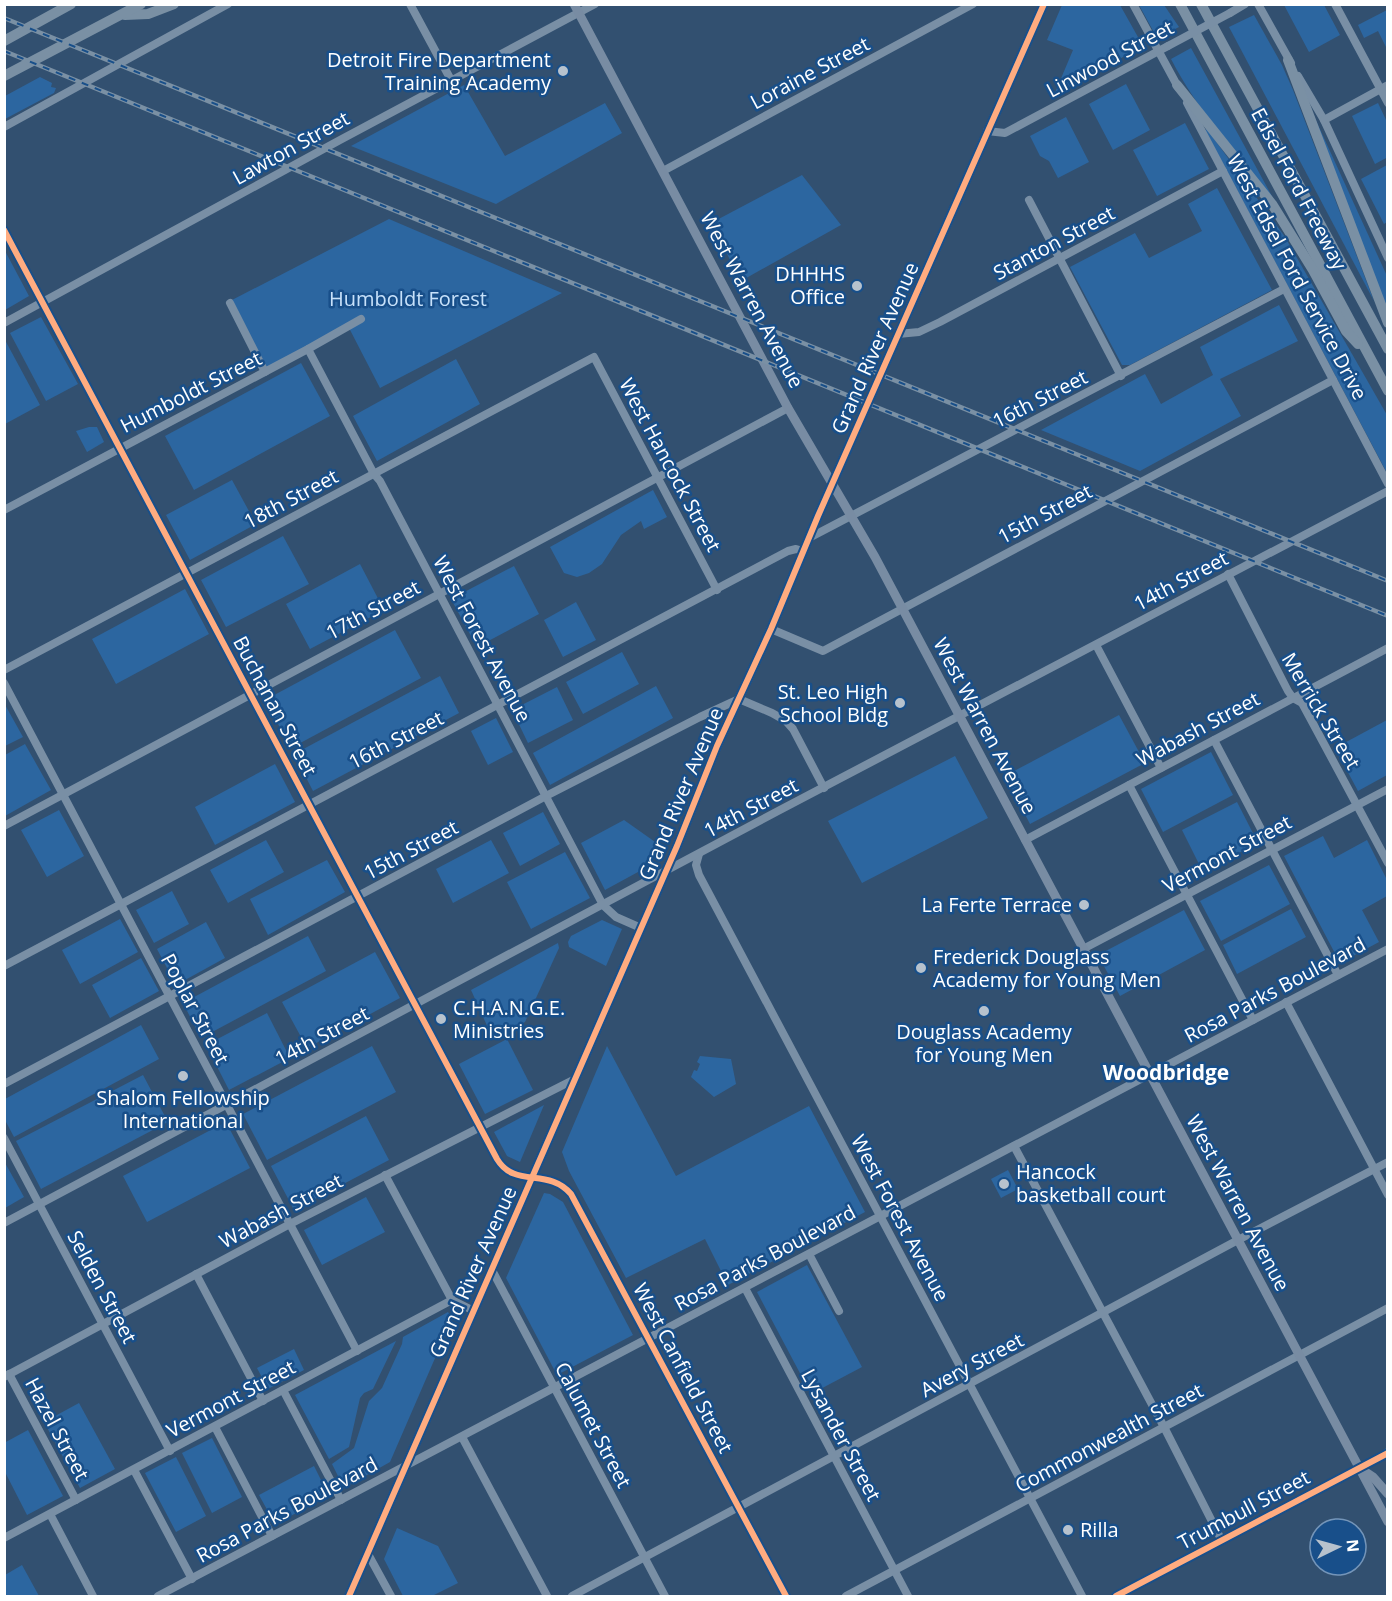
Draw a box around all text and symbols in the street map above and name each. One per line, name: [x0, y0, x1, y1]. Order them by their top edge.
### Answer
street label: Linwood Street: [1041, 14, 1178, 103]
street label: Loraine Street: [745, 30, 874, 115]
place label: Detroit Fire Department Training Academy: [327, 46, 552, 96]
marker: Detroit Fire Department Training Academy: [556, 64, 570, 78]
street label: Edsel Ford Freeway: [1245, 103, 1354, 275]
street label: Lawton Street: [228, 104, 354, 191]
street label: West Edsel Ford Service Drive: [1221, 149, 1374, 404]
street label: Stanton Street: [988, 199, 1119, 286]
street label: West Warren Avenue: [695, 207, 810, 393]
street label: Grand River Avenue: [825, 258, 925, 438]
place label: DHHHS Office: [775, 260, 845, 310]
marker: DHHHS Office: [850, 279, 864, 293]
park label: Humboldt Forest: [329, 285, 487, 312]
street label: Humboldt Street: [115, 344, 266, 439]
street label: 16th Street: [988, 363, 1092, 434]
street label: West Hancock Street: [613, 373, 728, 556]
street label: 18th Street: [239, 462, 343, 535]
street label: 15th Street: [993, 477, 1097, 550]
street label: 14th Street: [1129, 544, 1233, 617]
street label: West Forest Avenue: [427, 551, 538, 727]
street label: 17th Street: [321, 573, 425, 646]
street label: Buchanan Street: [227, 631, 324, 780]
street label: West Warren Avenue: [928, 633, 1043, 819]
street label: Merrick Street: [1276, 647, 1367, 774]
place label: St. Leo High School Bldg: [778, 678, 888, 728]
street label: Wabash Street: [1131, 685, 1264, 772]
marker: St. Leo High School Bldg: [893, 696, 907, 710]
street label: Grand River Avenue: [632, 703, 729, 884]
street label: 16th Street: [344, 704, 448, 775]
street label: 14th Street: [699, 771, 803, 844]
street label: Vermont Street: [1158, 808, 1296, 899]
street label: 15th Street: [359, 813, 463, 886]
place label: La Ferte Terrace: [921, 891, 1072, 918]
marker: La Ferte Terrace: [1077, 898, 1091, 912]
street label: Rosa Parks Boulevard: [1179, 930, 1370, 1049]
place label: Frederick Douglass Academy for Young Men: [933, 943, 1161, 993]
street label: Poplar Street: [155, 949, 236, 1069]
marker: Frederick Douglass Academy for Young Men: [914, 961, 928, 975]
place label: C.H.A.N.G.E. Ministries: [453, 994, 565, 1044]
street label: 14th Street: [270, 999, 374, 1072]
marker: Douglass Academy for Young Men: [977, 1004, 991, 1018]
marker: C.H.A.N.G.E. Ministries: [434, 1012, 448, 1026]
place label: Douglass Academy for Young Men: [896, 1018, 1073, 1068]
district label: Woodbridge: [1103, 1058, 1229, 1086]
marker: Shalom Fellowship International: [176, 1069, 190, 1083]
place label: Shalom Fellowship International: [96, 1084, 270, 1134]
street label: West Warren Avenue: [1181, 1110, 1296, 1296]
street label: West Forest Avenue: [845, 1130, 956, 1306]
place label: Hancock basketball court: [1016, 1158, 1166, 1208]
street label: Wabash Street: [214, 1167, 347, 1254]
marker: Hancock basketball court: [997, 1177, 1011, 1191]
street label: Grand River Avenue: [423, 1182, 523, 1362]
street label: Rosa Parks Boulevard: [669, 1198, 860, 1317]
street label: Selden Street: [61, 1226, 143, 1348]
street label: West Canfield Street: [627, 1278, 740, 1457]
street label: Avery Street: [915, 1326, 1028, 1403]
street label: Vermont Street: [162, 1353, 300, 1444]
street label: Calumet Street: [549, 1357, 638, 1492]
street label: Lysander Street: [795, 1364, 888, 1506]
street label: Hazel Street: [19, 1373, 96, 1485]
street label: Commonwealth Street: [1010, 1377, 1208, 1499]
street label: Rosa Parks Boulevard: [191, 1450, 382, 1569]
street label: Trumbull Street: [1173, 1463, 1314, 1556]
place label: Rilla: [1080, 1516, 1119, 1543]
north arrow: [1308, 1517, 1368, 1577]
marker: Rilla: [1061, 1523, 1075, 1537]
text: N: [1341, 1538, 1364, 1553]

